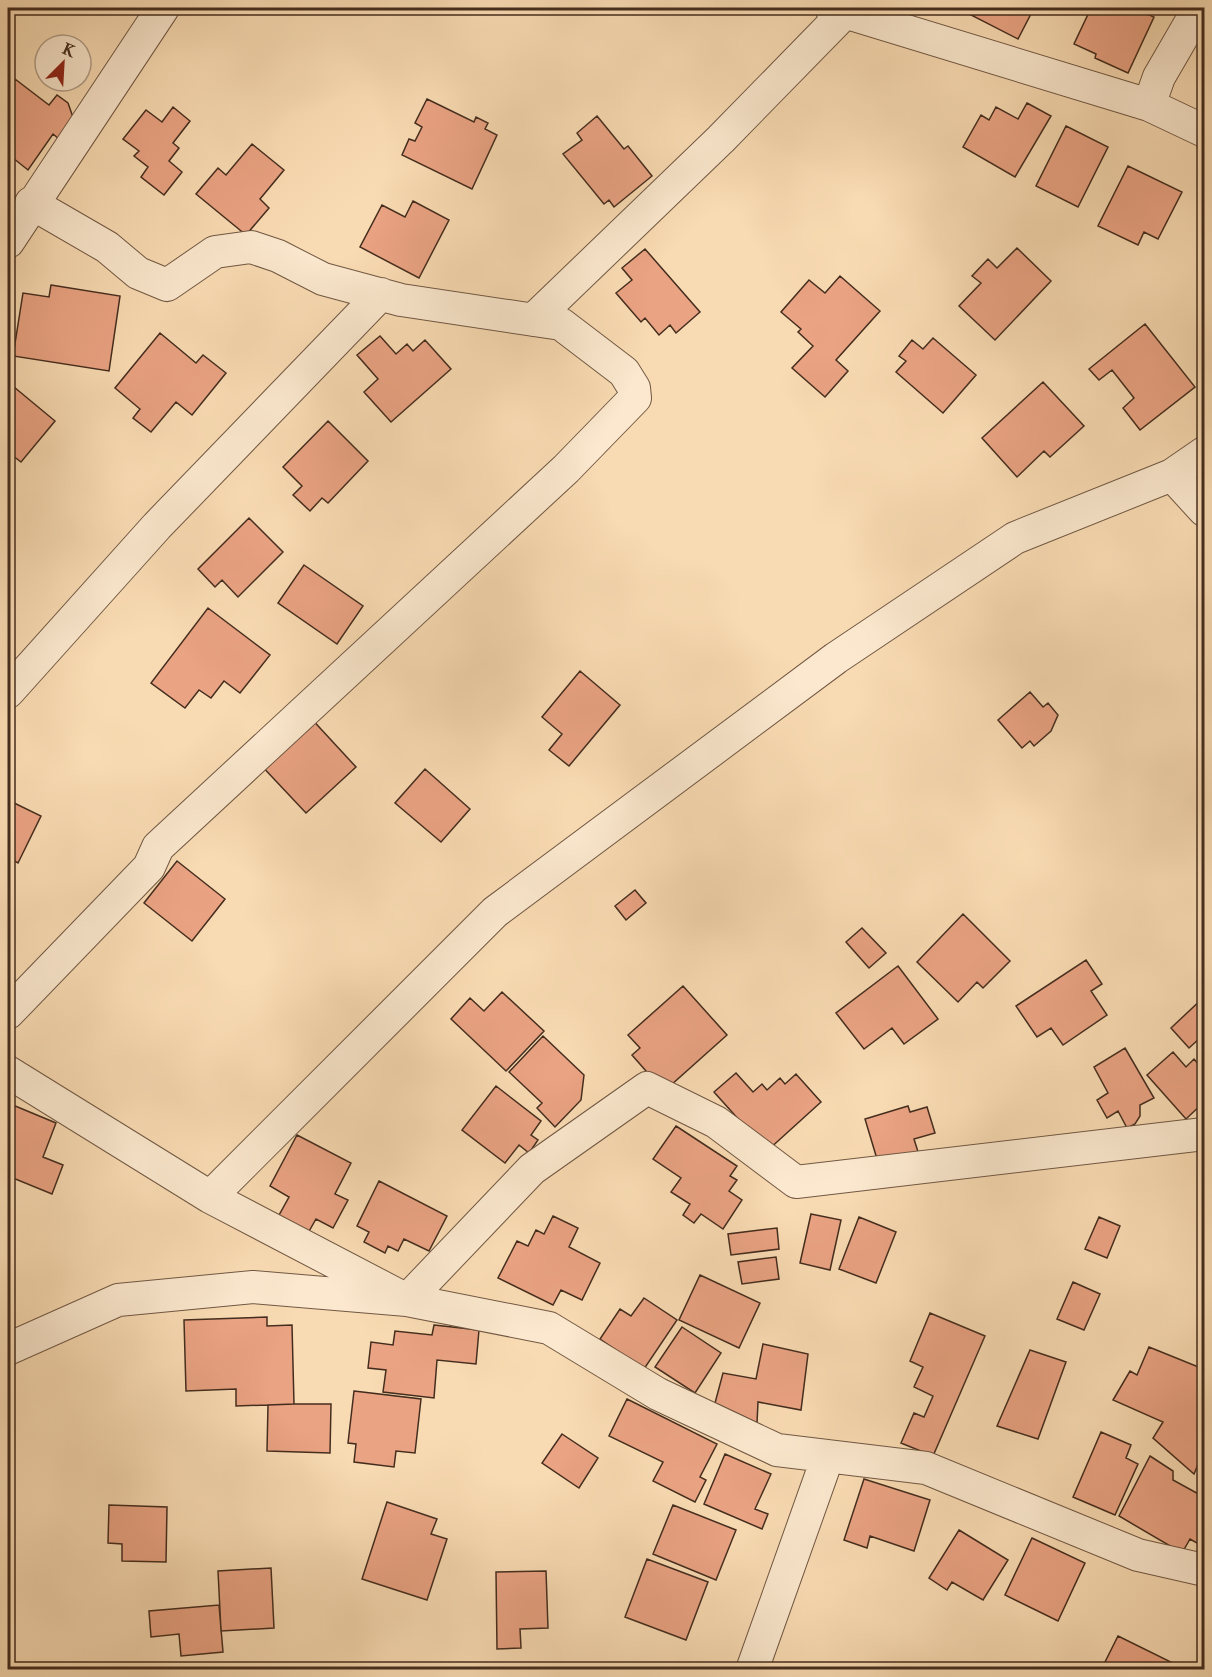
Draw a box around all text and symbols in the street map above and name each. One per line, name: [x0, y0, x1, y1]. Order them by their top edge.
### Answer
north arrow: [33, 33, 93, 93]
text: K: [60, 39, 79, 61]

